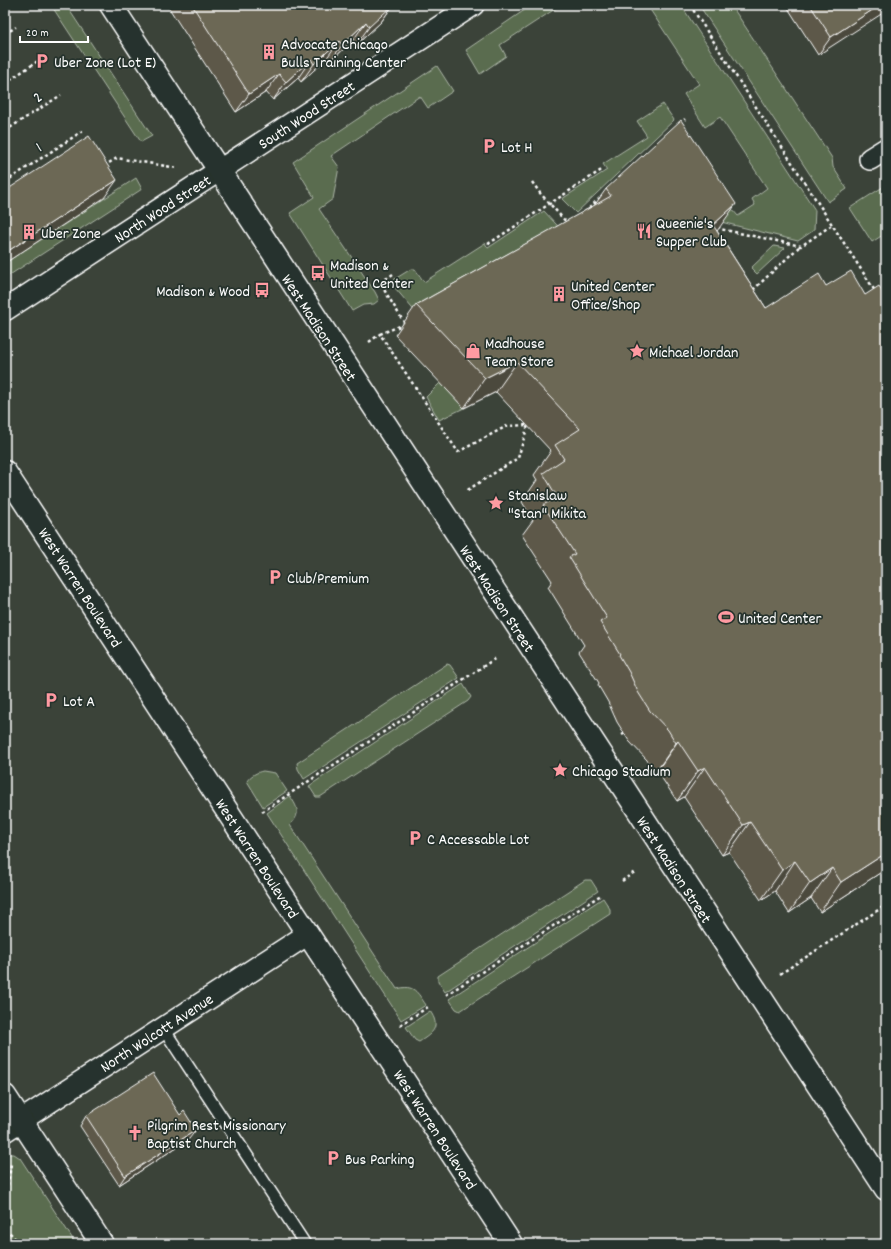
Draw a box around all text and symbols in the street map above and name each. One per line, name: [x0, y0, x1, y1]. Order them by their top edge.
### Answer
scale bar: [20, 18, 88, 44]
text: 20 m: [26, 25, 49, 42]
place label: Advocate Chicago Bulls Training Center: [281, 34, 406, 75]
building icon: Advocate Chicago Bulls Training Center: [260, 43, 278, 61]
parking icon: Uber Zone (Lot E): [33, 52, 51, 70]
place label: Uber Zone (Lot E): [54, 52, 156, 75]
street label: South Wood Street: [254, 76, 360, 156]
street label: 2: [29, 87, 48, 110]
street label: 1: [32, 137, 47, 159]
parking icon: Lot H: [480, 137, 498, 155]
place label: Lot H: [501, 137, 532, 160]
street label: North Wood Street: [110, 170, 216, 250]
place label: Queenie's Supper Club: [656, 213, 727, 254]
restaurant icon: Queenie's Supper Club: [635, 222, 653, 240]
building icon: Uber Zone: [20, 223, 38, 241]
place label: Uber Zone: [41, 223, 101, 246]
place label: Madison & United Center: [330, 255, 413, 296]
bus stop icon: Madison & United Center: [309, 264, 327, 282]
street label: West Madison Street: [275, 270, 361, 387]
place label: United Center Office/Shop: [571, 276, 654, 317]
place label: Madison & Wood: [156, 281, 250, 304]
bus stop icon: Madison & Wood: [253, 281, 271, 299]
building icon: United Center Office/Shop: [550, 285, 568, 303]
place label: Madhouse Team Store: [485, 333, 554, 374]
shop icon: Madhouse Team Store: [464, 342, 482, 360]
place icon: Michael Jordan: [628, 342, 646, 360]
place label: Michael Jordan: [649, 342, 738, 365]
place label: Stanislaw "Stan" Mikita: [508, 485, 587, 526]
place icon: Stanislaw "Stan" Mikita: [487, 494, 505, 512]
street label: West Warren Boulevard: [31, 524, 126, 653]
street label: West Madison Street: [453, 541, 539, 658]
parking icon: Club/Premium: [266, 568, 284, 586]
place label: Club/Premium: [287, 568, 369, 591]
sports icon: United Center: [717, 608, 735, 626]
place label: United Center: [738, 608, 821, 631]
parking icon: Lot A: [42, 691, 60, 709]
place label: Lot A: [63, 691, 95, 714]
place icon: Chicago Stadium: [551, 761, 569, 779]
place label: Chicago Stadium: [572, 761, 671, 784]
street label: West Warren Boulevard: [208, 795, 303, 924]
street label: West Madison Street: [630, 812, 716, 929]
parking icon: C Accessable Lot: [406, 829, 424, 847]
place label: C Accessable Lot: [427, 829, 529, 852]
street label: North Wolcott Avenue: [96, 989, 218, 1079]
street label: West Warren Boulevard: [386, 1066, 481, 1195]
place label: Pilgrim Rest Missionary Baptist Church: [147, 1115, 286, 1156]
church icon: Pilgrim Rest Missionary Baptist Church: [126, 1124, 144, 1142]
parking icon: Bus Parking: [324, 1149, 342, 1167]
place label: Bus Parking: [345, 1149, 414, 1172]

